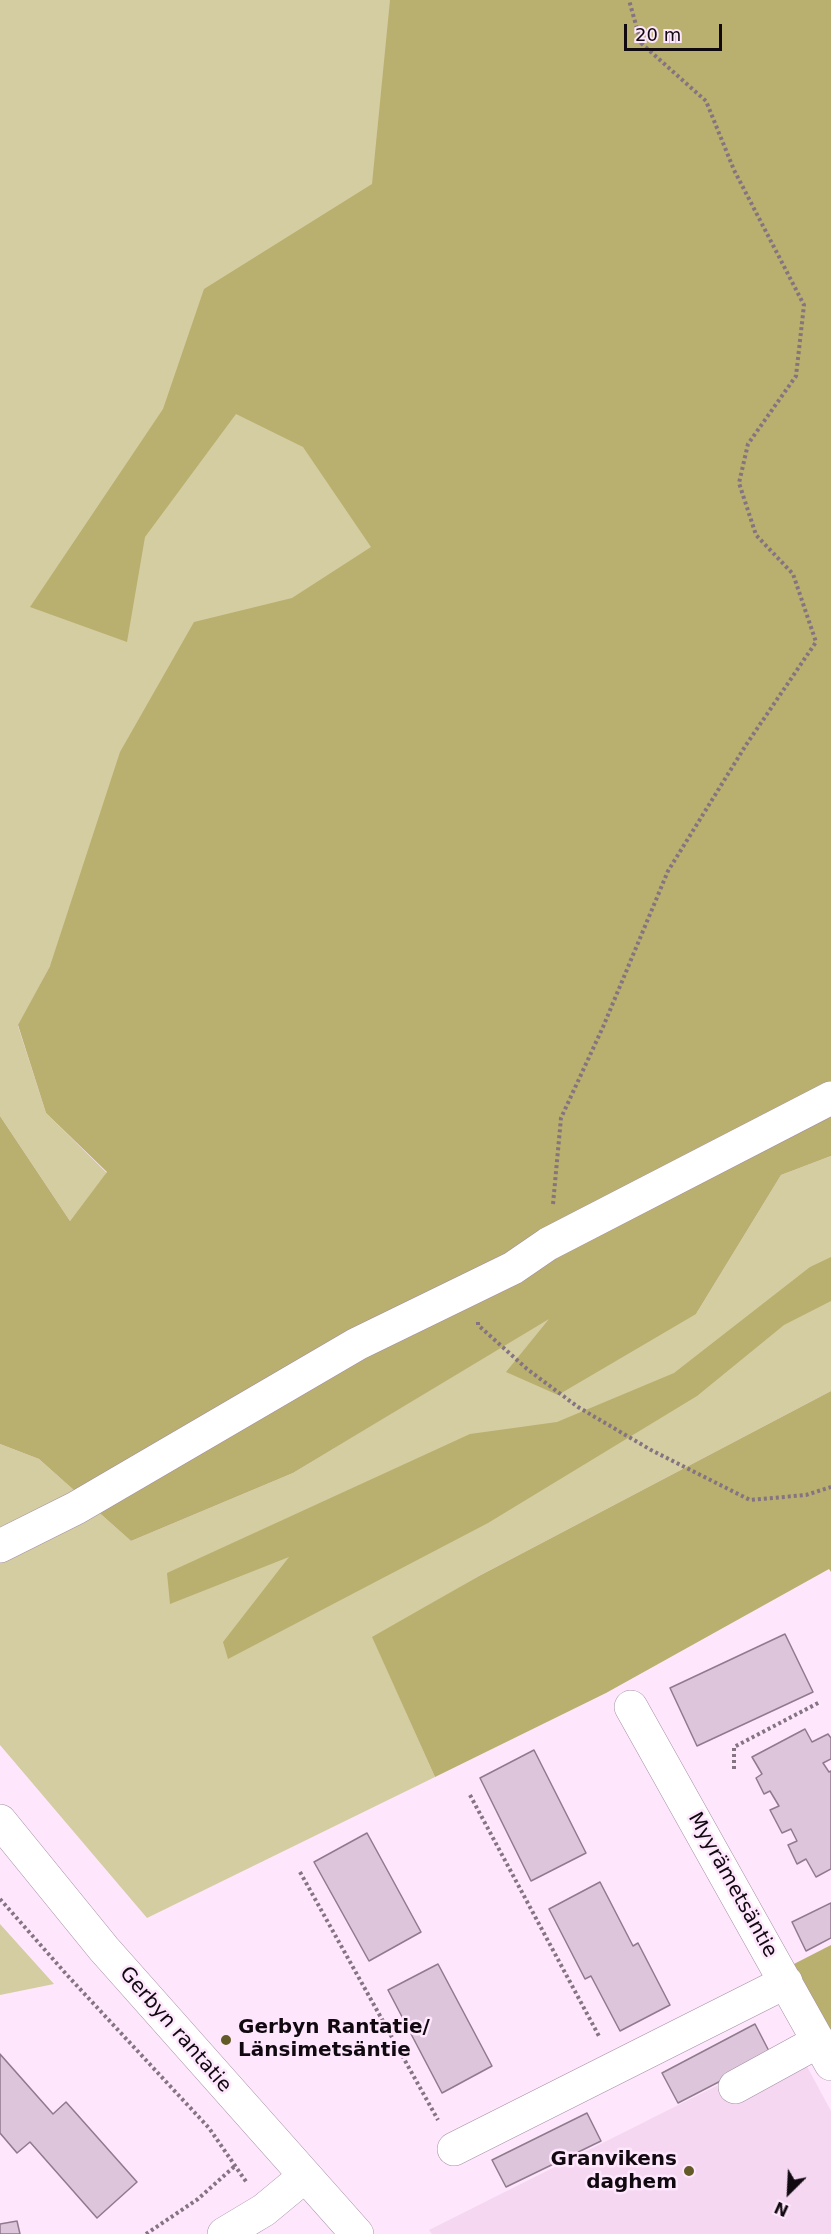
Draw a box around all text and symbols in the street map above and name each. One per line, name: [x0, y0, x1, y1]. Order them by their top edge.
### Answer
scale bar: [627, 12, 724, 50]
text: 20 m: [635, 24, 681, 45]
street label: Myyrämetsäntie: [682, 1808, 782, 1962]
street label: Gerbyn rantatie: [114, 1962, 236, 2098]
place label: Gerbyn Rantatie/ Länsimetsäntie: [238, 2016, 430, 2063]
marker: Gerbyn Rantatie/ Länsimetsäntie: [219, 2033, 233, 2047]
place label: Granvikens daghem: [551, 2148, 677, 2195]
north arrow: [759, 2162, 819, 2222]
marker: Granvikens daghem: [682, 2164, 696, 2178]
text: N: [772, 2198, 791, 2220]

